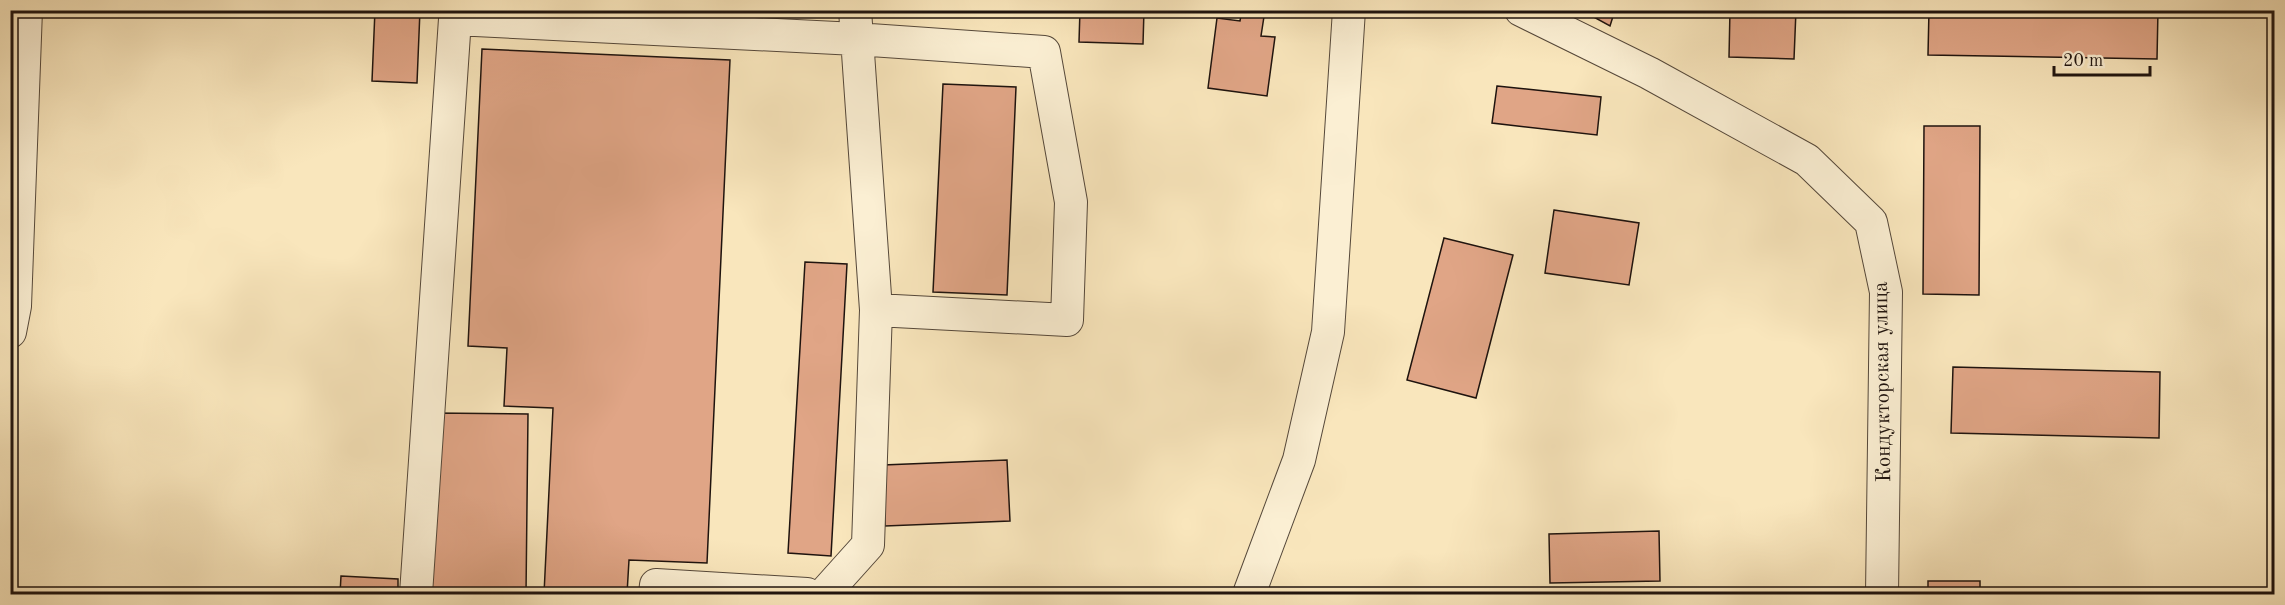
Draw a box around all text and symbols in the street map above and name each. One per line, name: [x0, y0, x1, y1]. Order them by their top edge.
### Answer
scale bar: [2054, 39, 2150, 77]
text: 20 m: [2063, 52, 2103, 70]
street label: Кондукторская улица: [1871, 281, 1895, 483]

